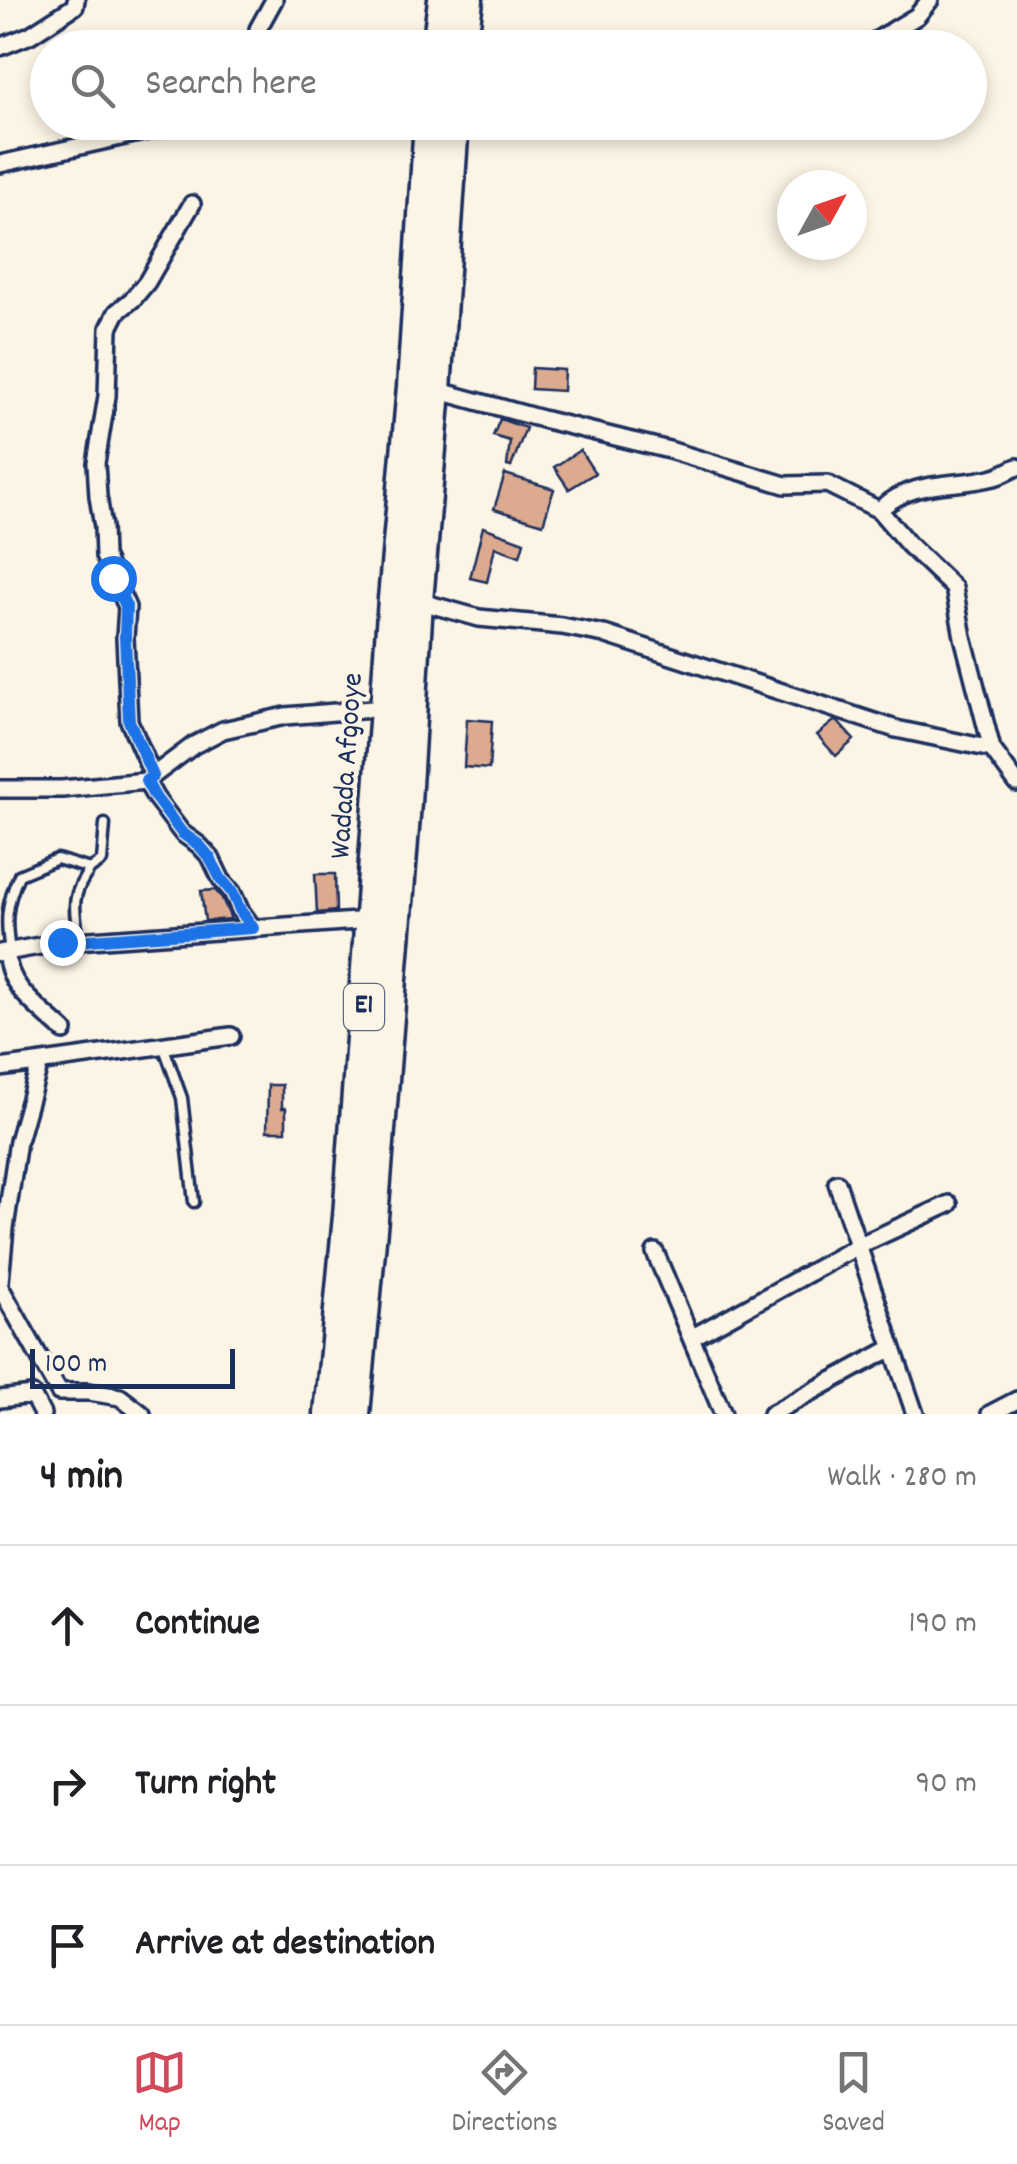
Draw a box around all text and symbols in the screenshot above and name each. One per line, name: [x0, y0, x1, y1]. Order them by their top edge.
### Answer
search box: [30, 30, 987, 140]
icon: search: [65, 58, 120, 113]
text: Search here: [145, 58, 317, 113]
north arrow: [777, 170, 867, 260]
route start: [91, 556, 137, 602]
street label: Wadada Afgooye: [321, 671, 377, 861]
route end: [40, 920, 86, 966]
road number: E1: [344, 984, 384, 1030]
scale bar: [30, 1344, 235, 1388]
text: 100 m: [45, 1346, 107, 1386]
text: 4 min: [40, 1449, 123, 1509]
text: Walk · 280 m: [827, 1456, 977, 1502]
icon: ahead: [40, 1598, 95, 1653]
text: Continue: [135, 1598, 260, 1653]
text: 190 m: [909, 1602, 977, 1648]
icon: right: [40, 1758, 95, 1813]
text: Turn right: [135, 1758, 276, 1813]
text: 90 m: [916, 1762, 977, 1808]
icon: arrive: [40, 1918, 95, 1973]
text: Arrive at destination: [135, 1918, 435, 1973]
tab: Map: [132, 2045, 187, 2145]
tab: Directions: [452, 2045, 558, 2145]
tab: Saved: [822, 2045, 885, 2145]

